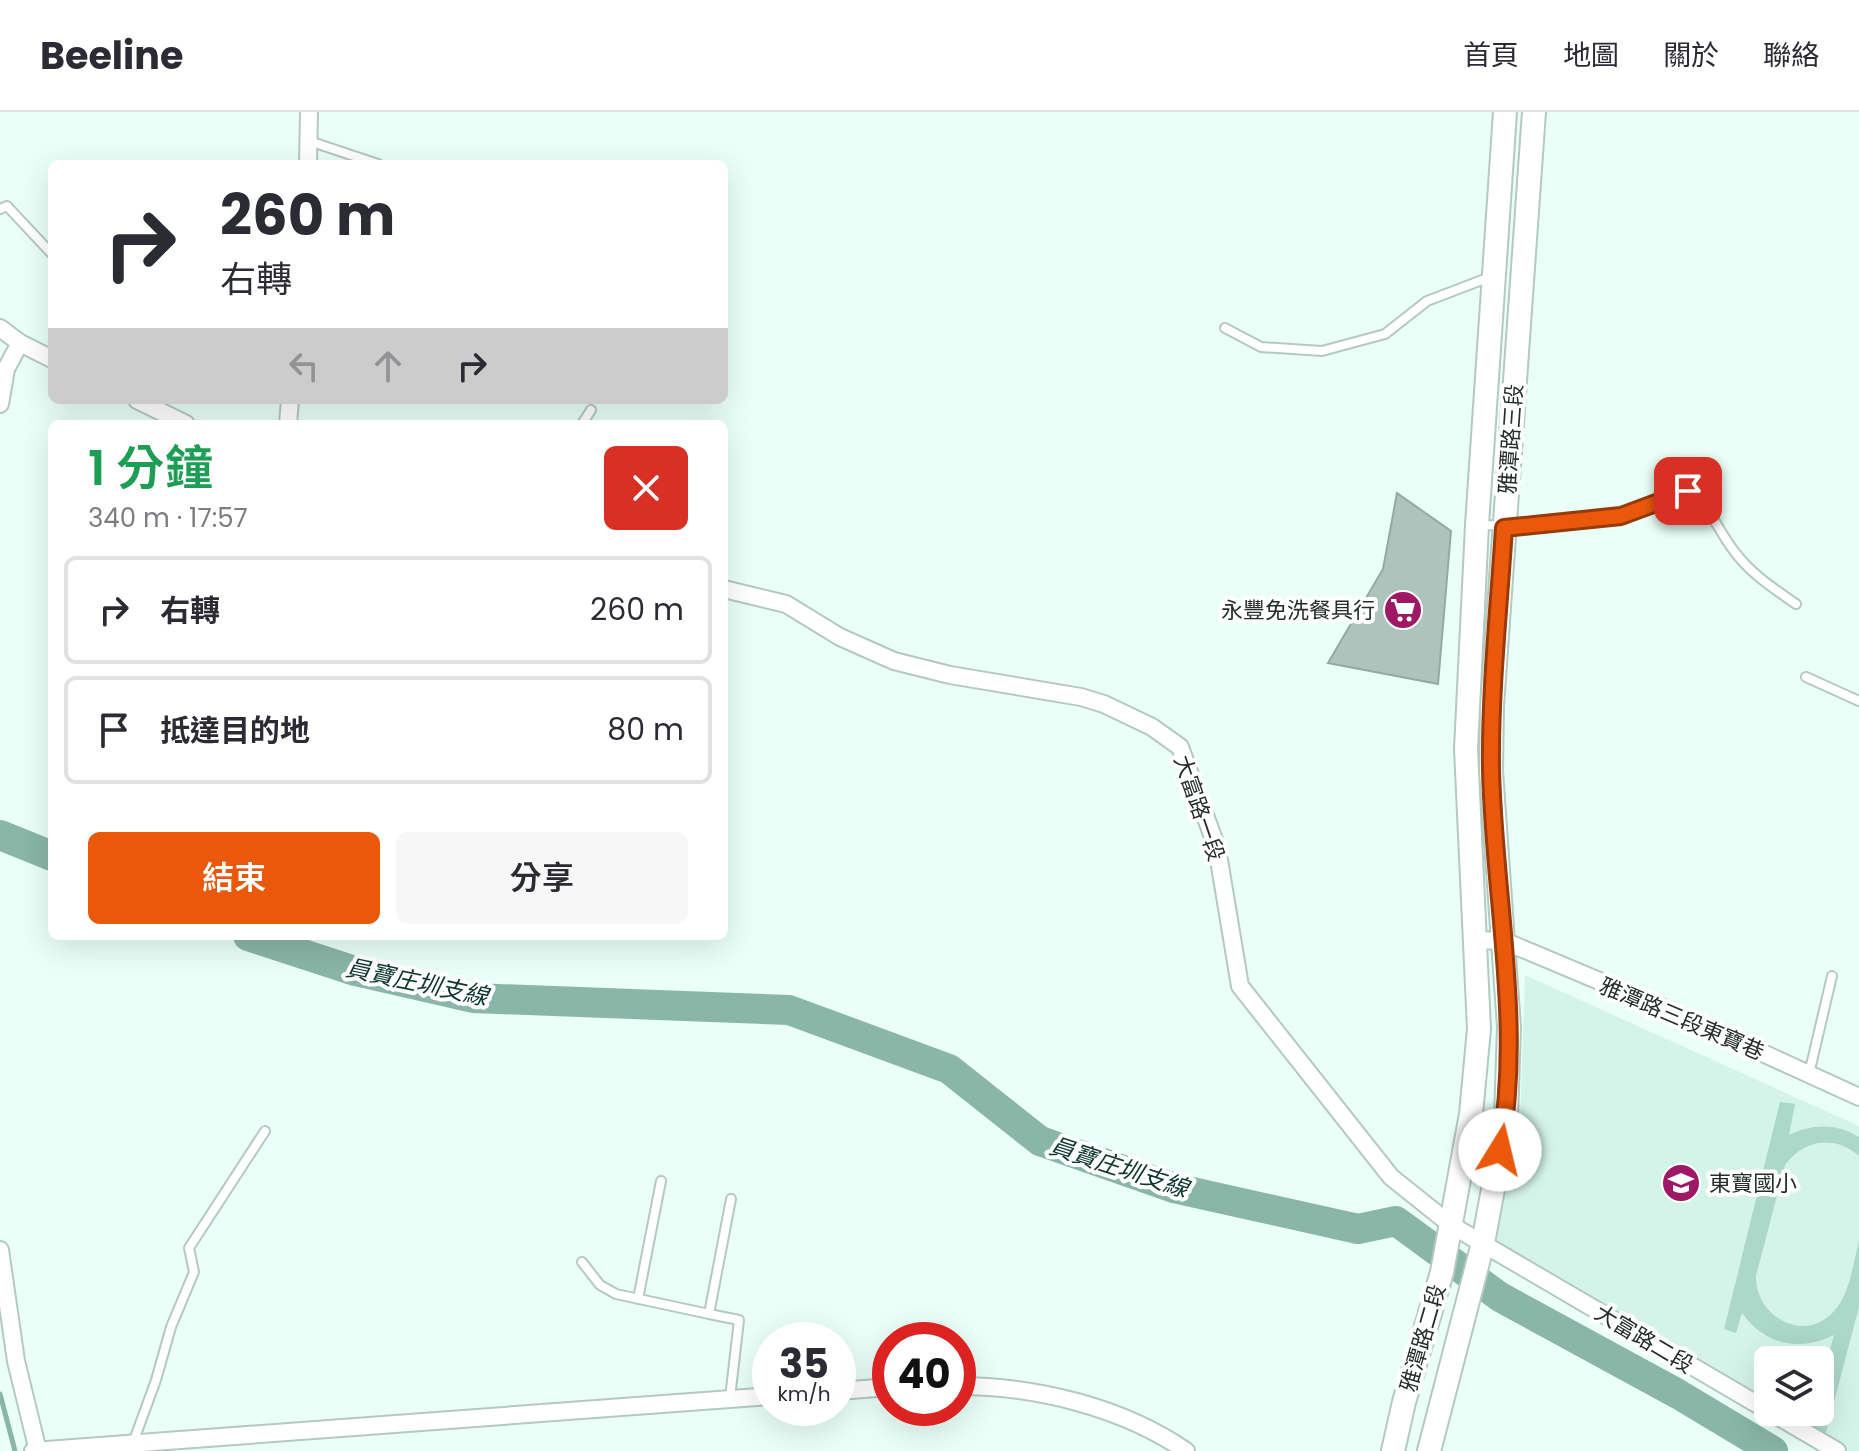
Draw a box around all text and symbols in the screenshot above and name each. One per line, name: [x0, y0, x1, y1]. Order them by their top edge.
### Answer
text: Beeline: [40, 29, 183, 82]
text: 首頁: [1463, 36, 1519, 75]
text: 地圖: [1563, 36, 1619, 75]
text: 關於: [1663, 36, 1719, 75]
text: 聯絡: [1763, 36, 1819, 75]
text: 260 m: [220, 176, 395, 255]
icon: right: [88, 192, 192, 296]
text: 右轉: [220, 254, 292, 305]
icon: left: [282, 344, 326, 388]
icon: ahead: [366, 344, 410, 388]
icon: right: [450, 344, 494, 388]
street label: 雅潭路三段: [1492, 383, 1530, 495]
text: 1 分鐘: [88, 435, 213, 502]
button: close: [604, 446, 688, 530]
pin: [1654, 457, 1722, 525]
icon: arrive: [1666, 469, 1710, 513]
text: 340 m · 17:57: [88, 500, 248, 536]
icon: right: [92, 588, 136, 632]
text: 260 m: [590, 588, 684, 631]
text: 右轉: [160, 589, 220, 632]
supermarket icon: 永豐免洗餐具行: [1382, 589, 1424, 631]
place label: 永豐免洗餐具行: [1221, 595, 1375, 626]
icon: arrive: [92, 708, 136, 752]
text: 80 m: [607, 708, 684, 751]
text: 抵達目的地: [160, 709, 310, 752]
street label: 大富路一段: [1166, 751, 1232, 865]
button: 結束: [88, 832, 380, 924]
button: 分享: [396, 832, 688, 924]
water label: 員寶庄圳支線: [343, 951, 494, 1014]
street label: 雅潭路三段東寶巷: [1595, 970, 1769, 1068]
position arrow: [1458, 1108, 1542, 1192]
water label: 員寶庄圳支線: [1045, 1129, 1195, 1206]
school or university icon: 東寶國小: [1660, 1162, 1702, 1204]
place label: 東寶國小: [1709, 1168, 1797, 1199]
street label: 雅潭路二段: [1393, 1281, 1453, 1395]
street label: 大富路二段: [1589, 1297, 1699, 1381]
speed limit sign: 40: [872, 1322, 976, 1426]
text: 35: [779, 1336, 829, 1392]
map controls: [1754, 1346, 1834, 1426]
button: layers: [1754, 1346, 1834, 1426]
text: km/h: [777, 1380, 831, 1408]

